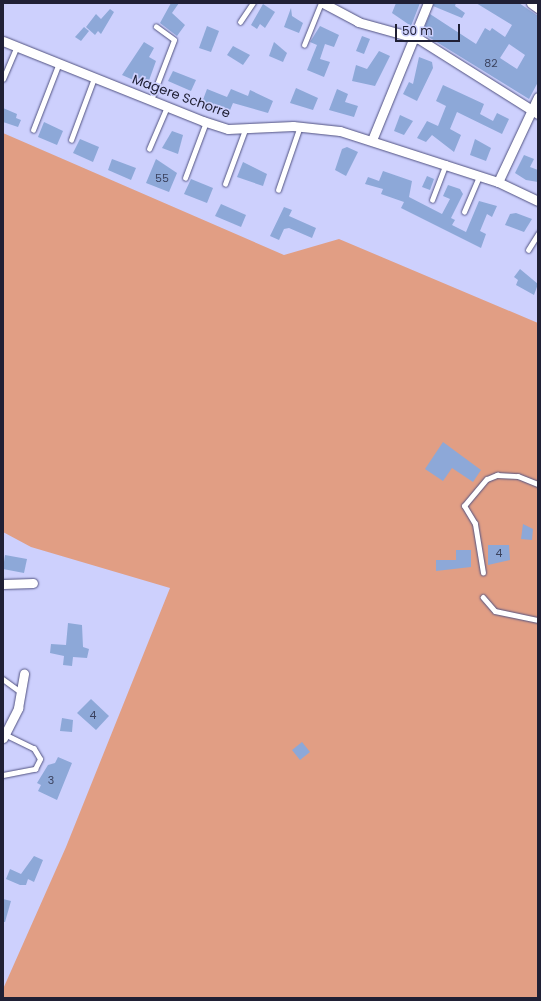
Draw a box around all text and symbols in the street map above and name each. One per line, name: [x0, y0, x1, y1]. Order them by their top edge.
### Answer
scale bar: [397, 16, 462, 42]
text: 50 m: [402, 22, 433, 39]
house number: 82: [484, 56, 498, 70]
street label: Magere Schorre: [130, 72, 232, 122]
house number: 55: [155, 171, 169, 185]
house number: 4: [496, 546, 502, 560]
house number: 4: [90, 708, 96, 722]
house number: 3: [48, 773, 54, 787]

